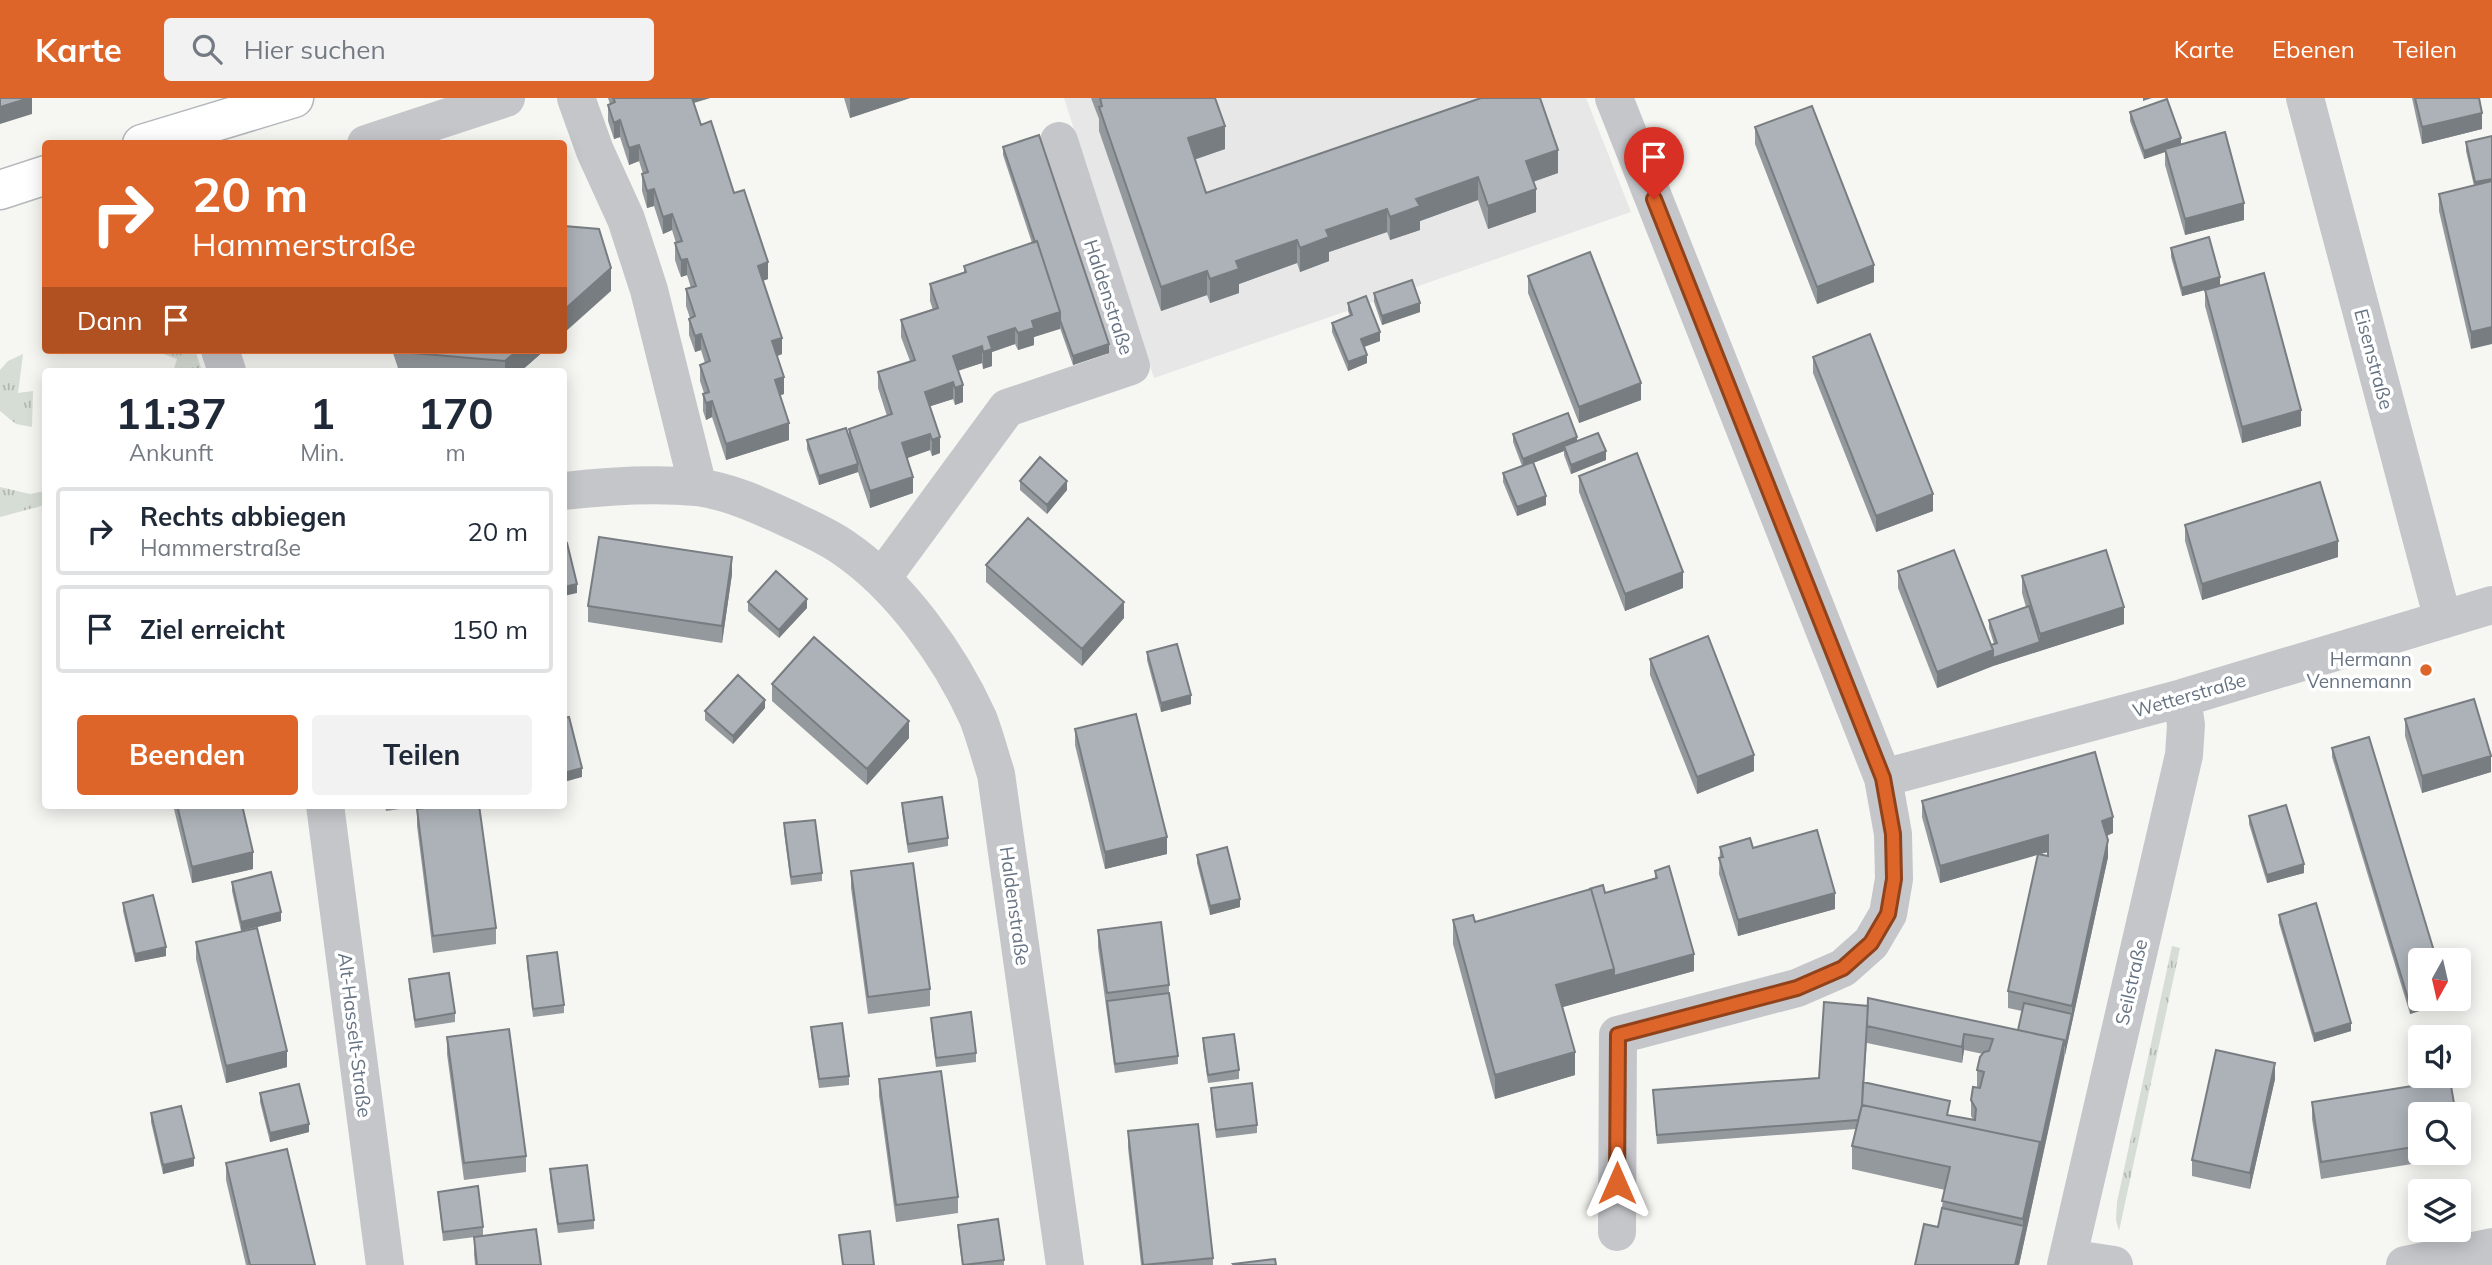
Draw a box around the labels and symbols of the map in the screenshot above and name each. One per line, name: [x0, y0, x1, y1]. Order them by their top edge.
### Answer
pin: [1624, 127, 1684, 199]
street label: Haldenstraße: [1079, 236, 1139, 358]
street label: Eisenstraße: [2349, 306, 2399, 412]
place label: Hermann Vennemann: [2307, 647, 2412, 693]
marker: Hermann Vennemann: [2418, 662, 2434, 678]
street label: Wetterstraße: [2129, 667, 2249, 723]
street label: Haldenstraße: [995, 845, 1035, 967]
street label: Seilstraße: [2109, 937, 2153, 1027]
north arrow: [2408, 948, 2471, 1012]
street label: Alt-Hasselt-Straße: [333, 951, 377, 1119]
position arrow: [1580, 1146, 1654, 1220]

